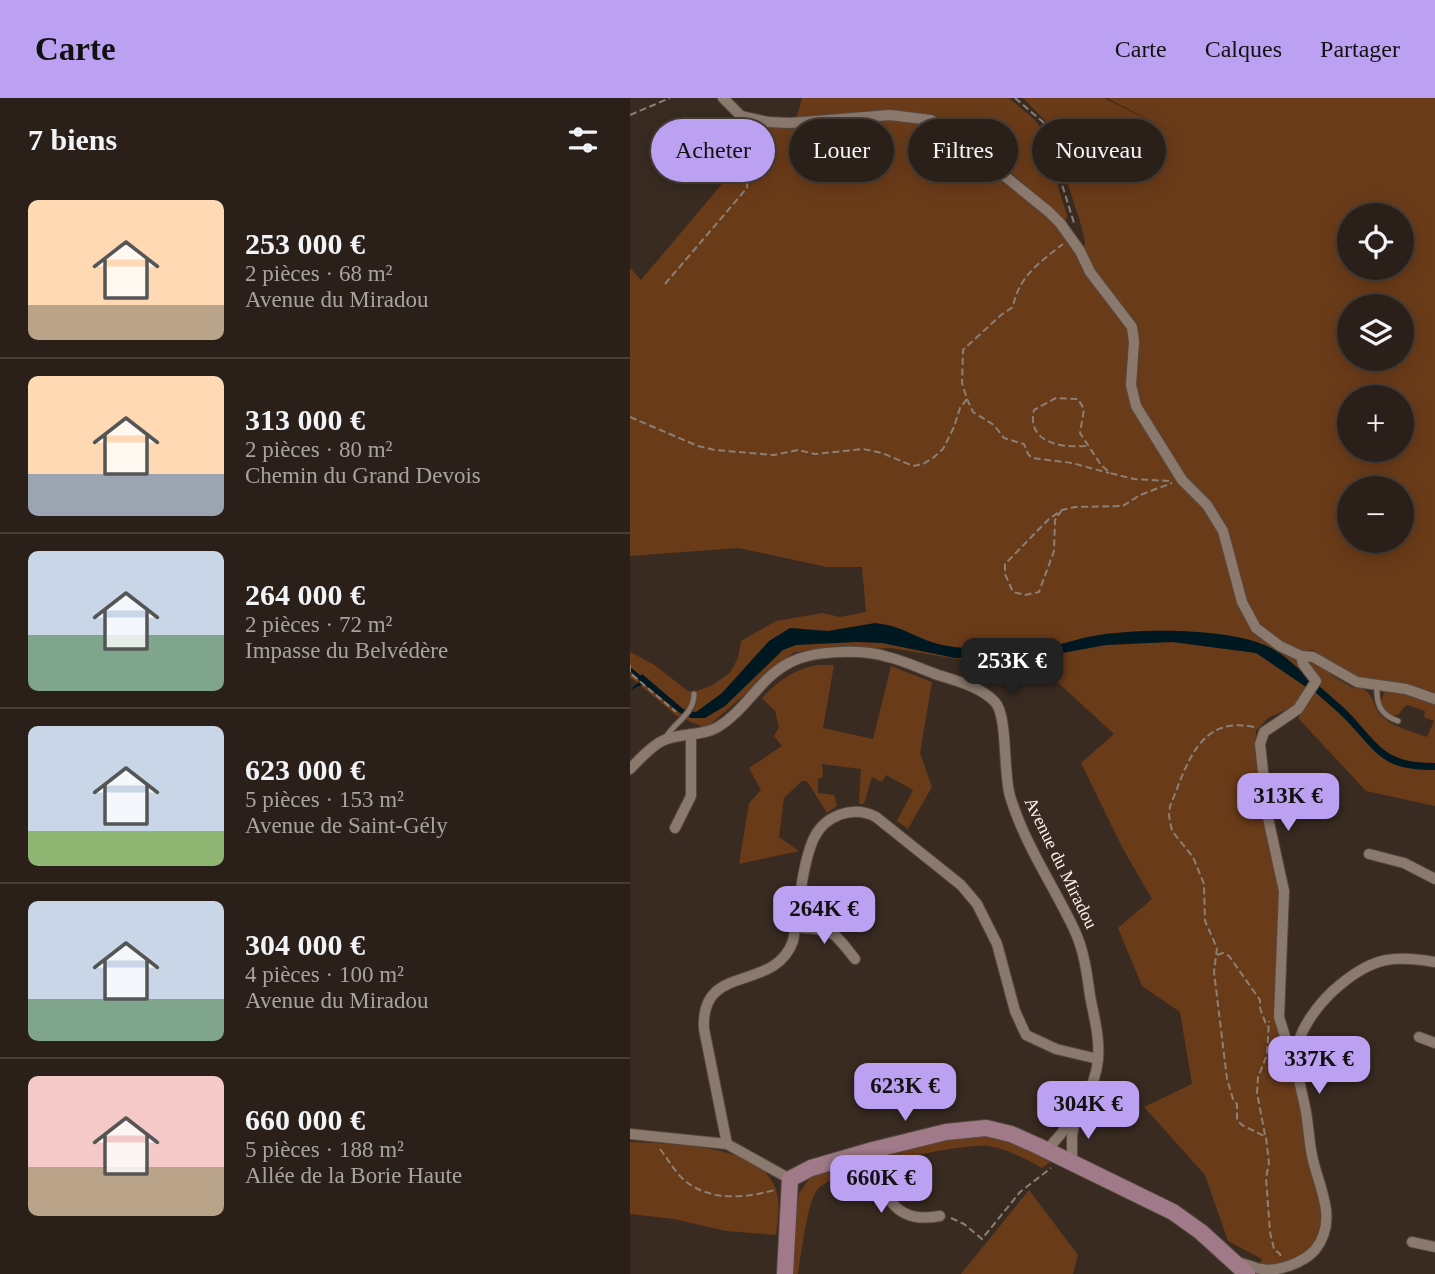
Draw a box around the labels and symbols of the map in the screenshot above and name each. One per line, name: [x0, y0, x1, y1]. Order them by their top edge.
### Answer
pin: 253K €: [955, 638, 1069, 698]
pin: 313K €: [1231, 774, 1345, 833]
street label: Avenue du Miradou: [1021, 794, 1101, 932]
pin: 264K €: [767, 886, 881, 946]
pin: 337K €: [1262, 1037, 1376, 1096]
pin: 623K €: [848, 1063, 962, 1123]
pin: 304K €: [1031, 1082, 1145, 1141]
pin: 660K €: [824, 1156, 938, 1215]

